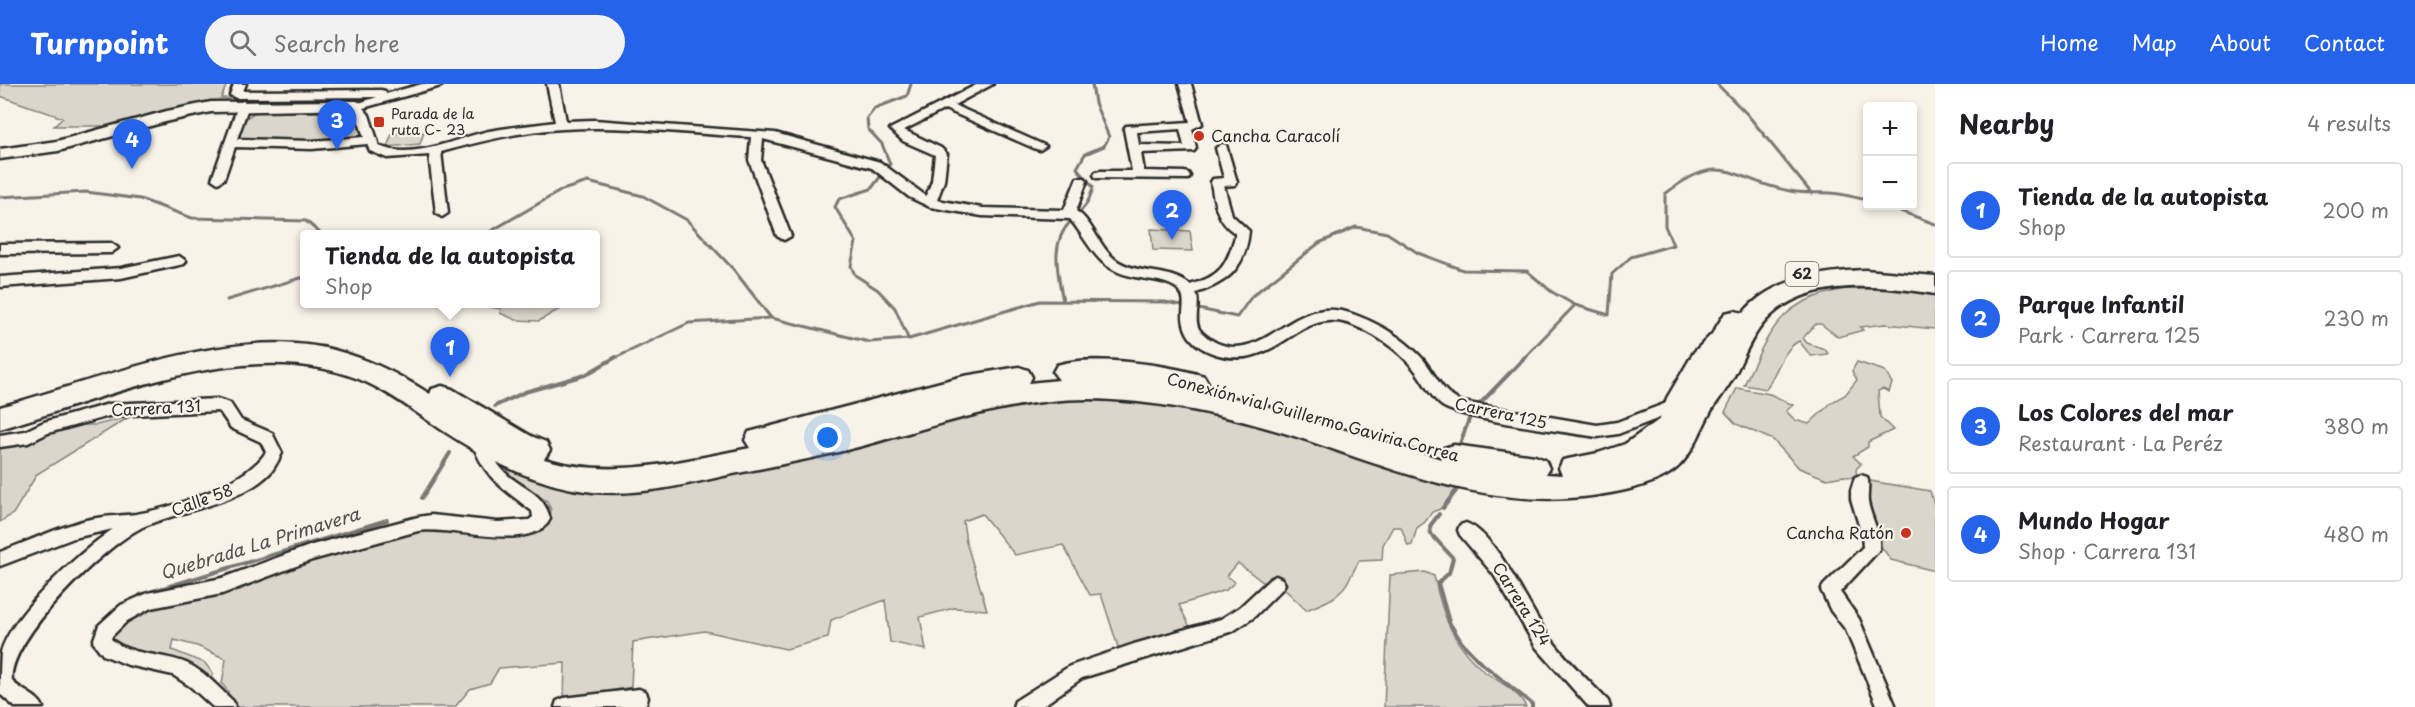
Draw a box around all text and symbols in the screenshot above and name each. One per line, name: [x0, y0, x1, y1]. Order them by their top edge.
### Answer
search box: [205, 15, 625, 69]
text: Turnpoint: [30, 21, 169, 64]
icon: search: [226, 26, 259, 59]
text: Search here: [274, 26, 400, 59]
text: Home: [2040, 26, 2099, 58]
text: Map: [2132, 26, 2177, 58]
text: About: [2210, 26, 2271, 58]
text: Contact: [2304, 26, 2385, 58]
pin: 3: [318, 100, 356, 150]
map controls: [1863, 102, 1917, 210]
button: +: [1863, 102, 1917, 156]
place label: Parada de la ruta C- 23: [391, 103, 474, 140]
text: Nearby: [1959, 104, 2054, 143]
text: 4 results: [2307, 108, 2391, 138]
marker: Parada de la ruta C- 23: [372, 115, 386, 129]
pin: 4: [112, 120, 152, 169]
place label: Cancha Caracolí: [1211, 123, 1341, 147]
marker: Cancha Caracolí: [1192, 129, 1206, 143]
button: −: [1863, 156, 1917, 210]
text: Tienda de la autopista: [2018, 179, 2268, 212]
pin: 2: [1152, 190, 1192, 240]
text: 1: [1976, 195, 1985, 225]
text: 200 m: [2322, 195, 2389, 225]
text: Shop: [2018, 212, 2066, 242]
popup: [300, 230, 600, 308]
text: Tienda de la autopista: [325, 238, 575, 271]
road number: 62: [1786, 262, 1818, 286]
text: Shop: [325, 271, 373, 301]
text: Parque Infantil: [2018, 287, 2185, 320]
text: 2: [1973, 303, 1988, 333]
text: 230 m: [2324, 303, 2389, 333]
text: Park · Carrera 125: [2018, 320, 2200, 350]
pin: 1: [430, 328, 470, 377]
street label: Conexión vial Guillermo Gaviria Correa: [1164, 365, 1462, 467]
street label: Carrera 125: [1453, 391, 1550, 434]
street label: Carrera 131: [110, 393, 201, 421]
text: Los Colores del mar: [2018, 395, 2233, 428]
text: 3: [1974, 411, 1987, 441]
text: 380 m: [2323, 411, 2389, 441]
your location: [813, 423, 842, 452]
text: Restaurant · La Peréz: [2018, 428, 2223, 458]
street label: Calle 58: [167, 477, 236, 521]
water label: Quebrada La Primavera: [156, 499, 364, 586]
text: Mundo Hogar: [2018, 503, 2170, 536]
text: 4: [1974, 519, 1987, 549]
text: 480 m: [2324, 519, 2389, 549]
place label: Cancha Ratón: [1786, 520, 1894, 544]
marker: Cancha Ratón: [1899, 526, 1913, 540]
text: Shop · Carrera 131: [2018, 536, 2196, 566]
street label: Carrera 124: [1488, 557, 1558, 650]

